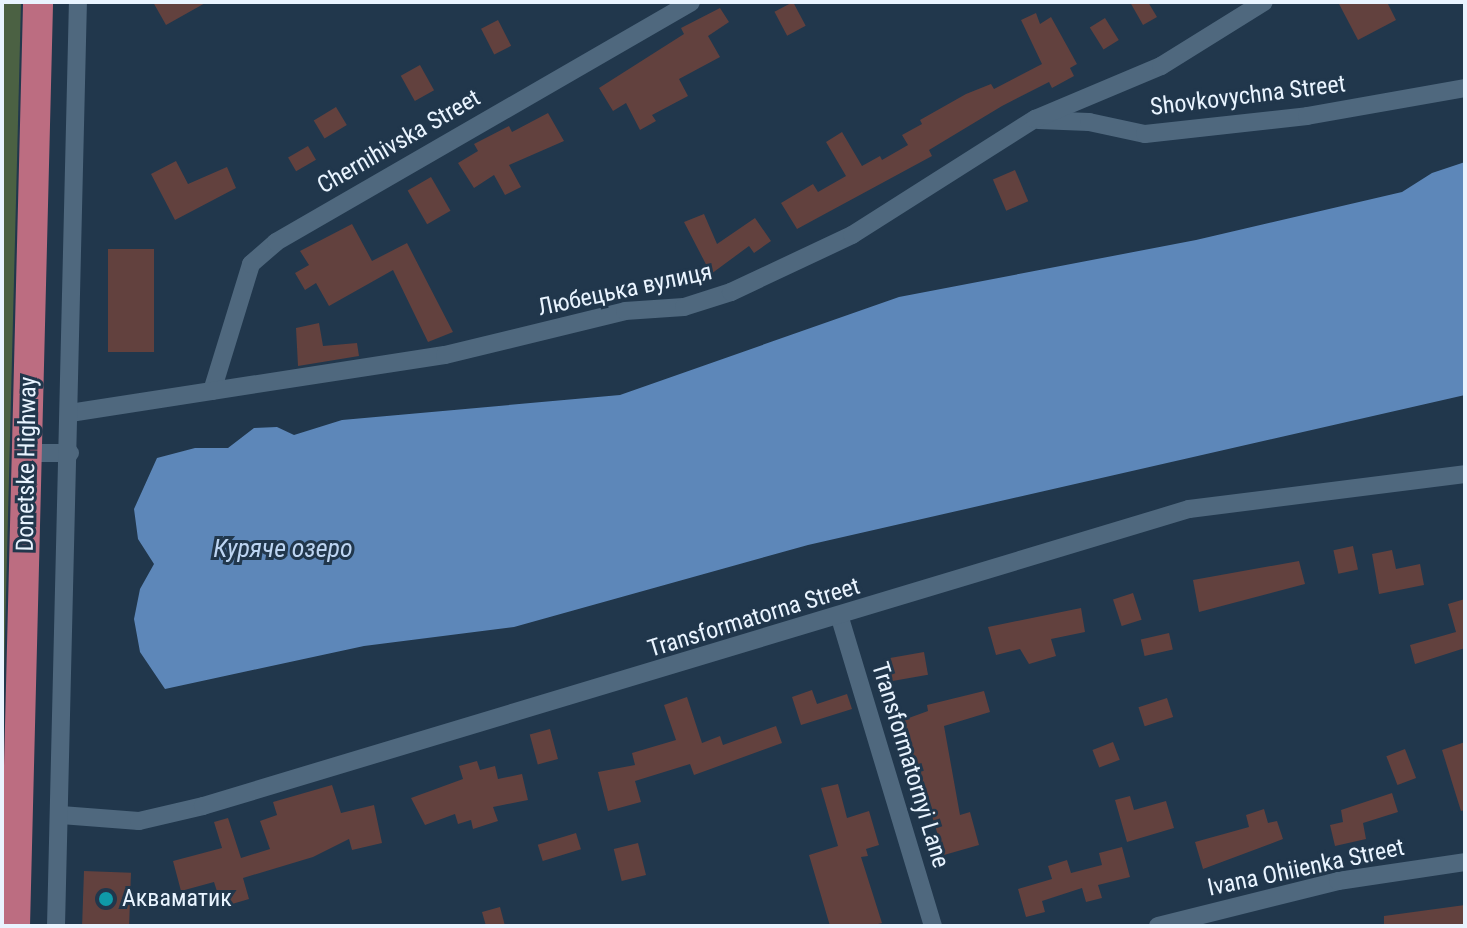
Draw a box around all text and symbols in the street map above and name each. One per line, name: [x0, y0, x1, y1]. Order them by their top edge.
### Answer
street label: Shovkovychna Street: [1149, 70, 1347, 122]
street label: Chernihivska Street: [312, 84, 486, 200]
street label: Любецька вулиця: [535, 257, 715, 323]
street label: Donetske Highway: [11, 376, 43, 552]
water label: Куряче озеро: [213, 533, 353, 565]
street label: Transformatorna Street: [645, 572, 863, 664]
street label: Transformatornyi Lane: [865, 659, 955, 871]
street label: Ivana Ohiienka Street: [1205, 833, 1407, 903]
place label: Акваматик: [122, 885, 232, 913]
marker: Акваматик: [97, 890, 115, 908]

